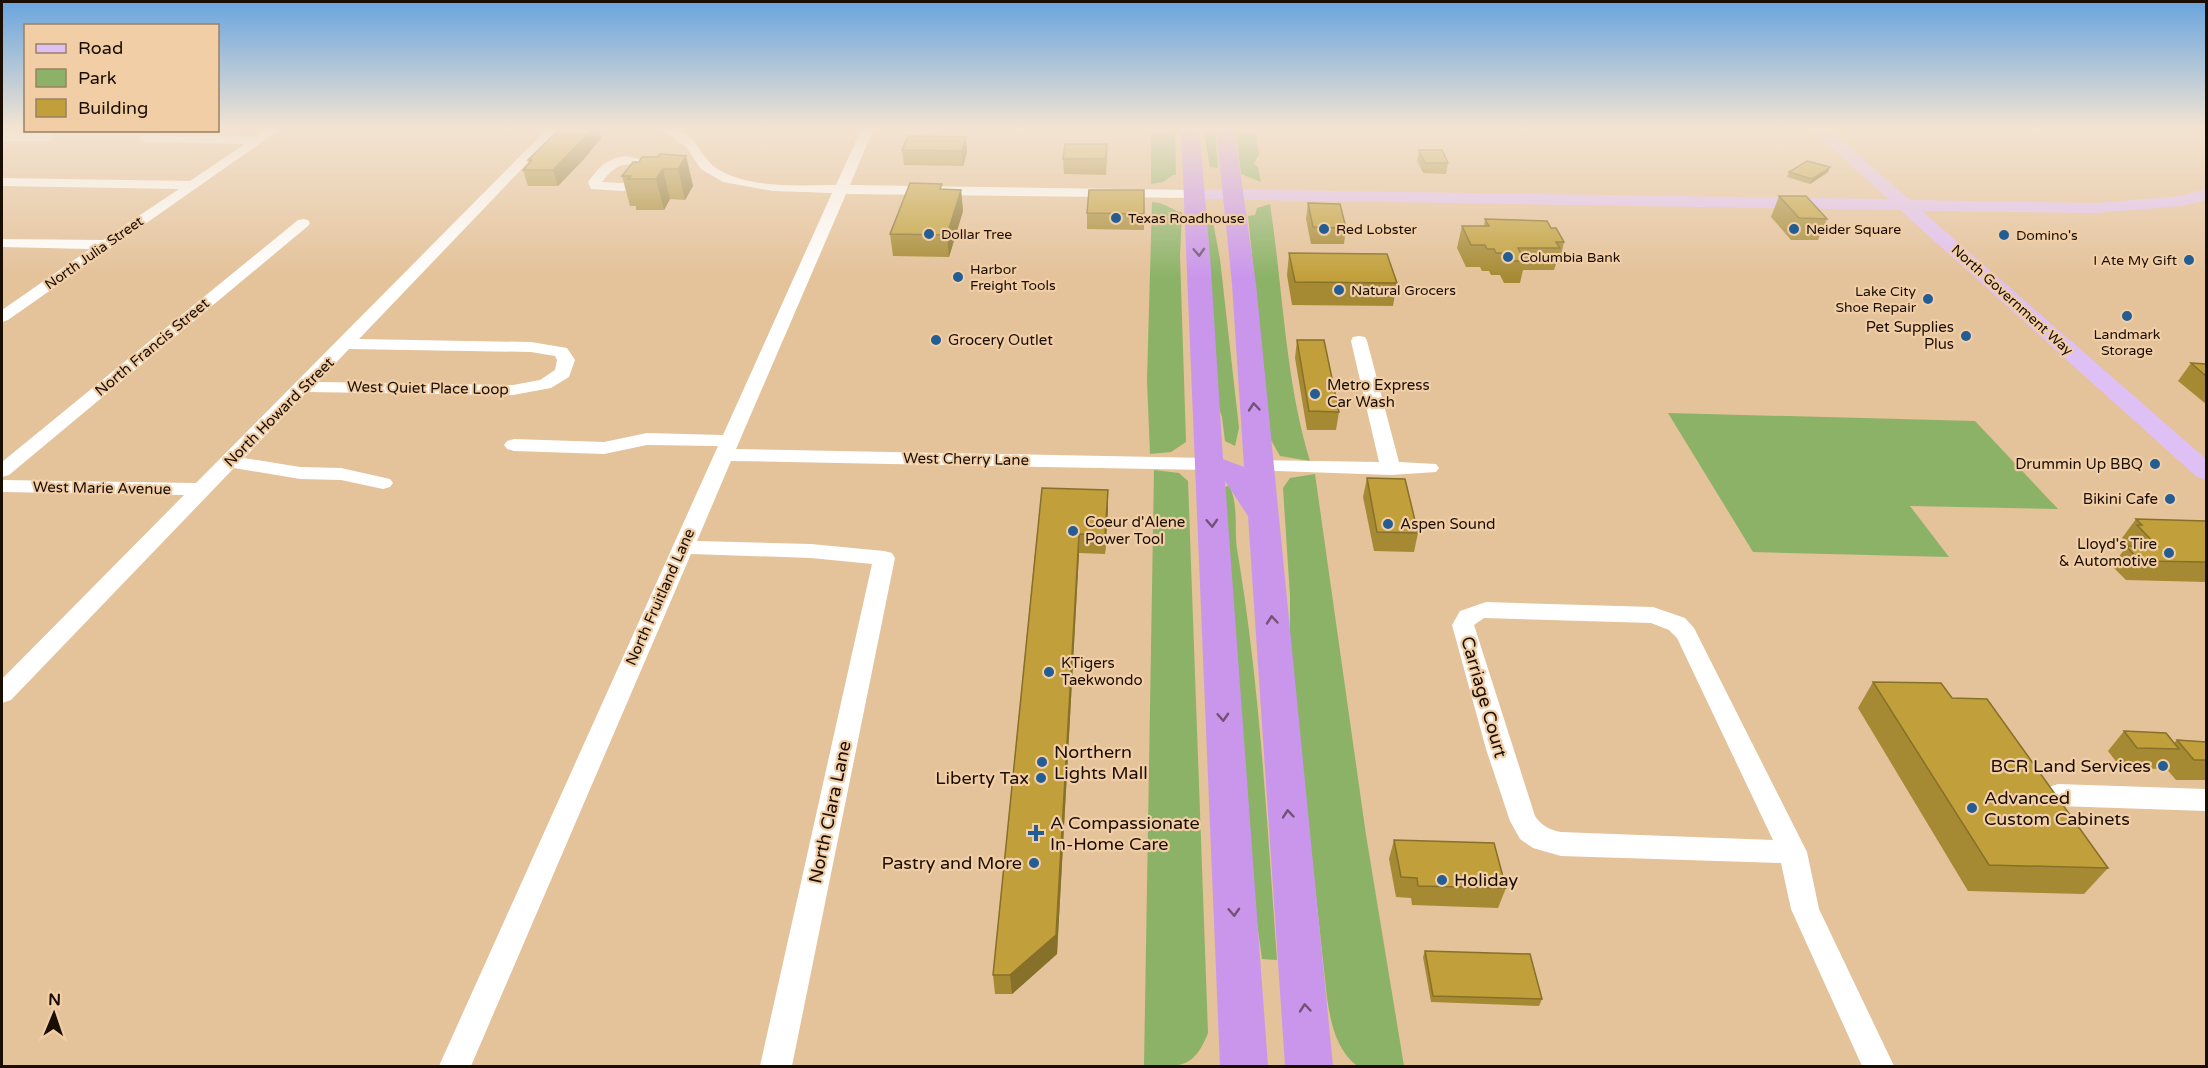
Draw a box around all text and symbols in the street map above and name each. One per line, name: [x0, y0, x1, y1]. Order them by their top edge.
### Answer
legend: [24, 24, 219, 132]
text: Road: [78, 37, 123, 59]
text: Park: [78, 67, 117, 89]
text: Building: [78, 97, 148, 119]
place label: Texas Roadhouse: [1128, 210, 1245, 227]
marker: Texas Roadhouse: [1109, 211, 1123, 225]
street label: North Julia Street: [42, 212, 147, 293]
place label: Red Lobster: [1336, 221, 1418, 238]
place label: Neider Square: [1806, 221, 1901, 238]
marker: Red Lobster: [1317, 222, 1331, 236]
marker: Neider Square: [1787, 222, 1801, 236]
place label: Dollar Tree: [941, 226, 1012, 243]
marker: Dollar Tree: [922, 227, 936, 241]
place label: Domino's: [2016, 227, 2078, 244]
marker: Domino's: [1997, 228, 2011, 242]
street label: North Government Way: [1948, 241, 2077, 359]
one-way arrow: [1192, 248, 1205, 257]
place label: Columbia Bank: [1520, 249, 1621, 266]
marker: Columbia Bank: [1501, 250, 1515, 264]
place label: I Ate My Gift: [2093, 252, 2178, 269]
marker: I Ate My Gift: [2182, 253, 2196, 267]
place label: Harbor Freight Tools: [970, 261, 1056, 294]
marker: Harbor Freight Tools: [951, 270, 965, 284]
place label: Natural Grocers: [1351, 282, 1456, 299]
marker: Natural Grocers: [1332, 283, 1346, 297]
place label: Lake City Shoe Repair: [1835, 283, 1917, 316]
marker: Lake City Shoe Repair: [1921, 292, 1935, 306]
street label: North Francis Street: [91, 294, 213, 400]
marker: Landmark Storage: [2120, 309, 2134, 323]
place label: Pet Supplies Plus: [1866, 318, 1954, 353]
place label: Landmark Storage: [2093, 326, 2161, 359]
marker: Pet Supplies Plus: [1959, 329, 1973, 343]
place label: Grocery Outlet: [948, 331, 1053, 349]
marker: Grocery Outlet: [929, 333, 943, 347]
street label: North Howard Street: [220, 353, 338, 471]
place label: Metro Express Car Wash: [1327, 376, 1430, 411]
street label: West Quiet Place Loop: [347, 378, 509, 398]
marker: Metro Express Car Wash: [1308, 387, 1322, 401]
one-way arrow: [1248, 403, 1261, 412]
street label: West Cherry Lane: [903, 449, 1029, 469]
place label: Drummin Up BBQ: [2015, 455, 2143, 473]
marker: Drummin Up BBQ: [2148, 457, 2162, 471]
street label: West Marie Avenue: [33, 478, 171, 498]
place label: Bikini Cafe: [2083, 490, 2158, 508]
marker: Bikini Cafe: [2163, 492, 2177, 506]
place label: Coeur d'Alene Power Tool: [1085, 513, 1185, 548]
place label: Aspen Sound: [1400, 515, 1495, 533]
marker: Aspen Sound: [1381, 517, 1395, 531]
one-way arrow: [1205, 518, 1218, 527]
marker: Coeur d'Alene Power Tool: [1066, 524, 1080, 538]
street label: North Fruitland Lane: [622, 526, 698, 668]
place label: Lloyd's Tire & Automotive: [2059, 535, 2157, 570]
marker: Lloyd's Tire & Automotive: [2162, 546, 2176, 560]
one-way arrow: [1266, 615, 1279, 624]
street label: Carriage Court: [1456, 634, 1512, 760]
place label: KTigers Taekwondo: [1061, 654, 1143, 689]
marker: KTigers Taekwondo: [1042, 665, 1056, 679]
one-way arrow: [1216, 713, 1229, 722]
street label: North Clara Lane: [804, 739, 856, 885]
place label: Northern Lights Mall: [1054, 741, 1148, 784]
marker: Northern Lights Mall: [1035, 755, 1049, 769]
place label: BCR Land Services: [1990, 755, 2151, 777]
marker: BCR Land Services: [2156, 759, 2170, 773]
place label: Liberty Tax: [935, 767, 1029, 789]
marker: Liberty Tax: [1034, 771, 1048, 785]
place label: Advanced Custom Cabinets: [1984, 787, 2130, 830]
marker: Advanced Custom Cabinets: [1965, 801, 1979, 815]
one-way arrow: [1282, 809, 1295, 818]
place label: A Compassionate In-Home Care: [1050, 812, 1200, 855]
marker: A Compassionate In-Home Care: [1027, 824, 1045, 842]
place label: Pastry and More: [882, 852, 1022, 874]
marker: Pastry and More: [1027, 856, 1041, 870]
place label: Holiday: [1454, 869, 1519, 891]
marker: Holiday: [1435, 873, 1449, 887]
one-way arrow: [1228, 908, 1241, 917]
north arrow: [24, 984, 84, 1044]
text: N: [48, 990, 61, 1010]
one-way arrow: [1298, 1004, 1311, 1013]

